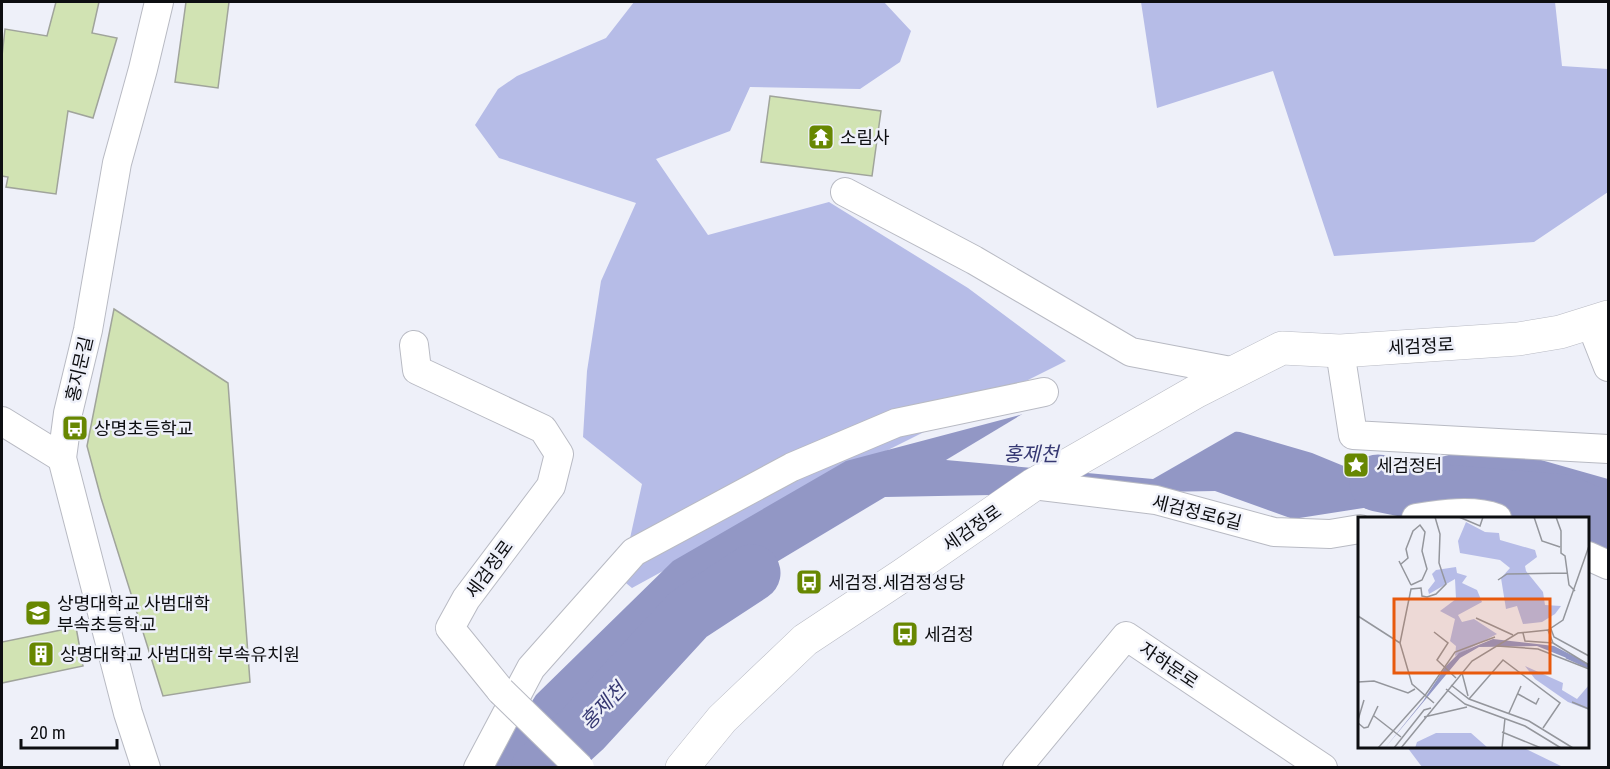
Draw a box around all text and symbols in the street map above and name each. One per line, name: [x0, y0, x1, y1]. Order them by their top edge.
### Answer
temple icon: 소림사: [806, 122, 836, 152]
place label: 소림사: [840, 127, 890, 148]
street label: 홍지문길: [61, 334, 97, 404]
street label: 세검정로: [1387, 334, 1455, 358]
bus stop icon: 상명초등학교: [60, 413, 90, 443]
place label: 상명초등학교: [94, 418, 193, 439]
water label: 홍제천: [1003, 442, 1061, 466]
place icon: 세검정터: [1341, 450, 1371, 480]
place label: 세검정터: [1376, 455, 1442, 476]
street label: 세검정로6길: [1150, 491, 1244, 533]
street label: 세검정로: [939, 500, 1005, 556]
inset map: [1358, 517, 1589, 748]
street label: 세검정로: [461, 536, 517, 602]
bus stop icon: 세검정.세검정성당: [794, 567, 824, 597]
place label: 세검정.세검정성당: [828, 572, 965, 593]
place label: 상명대학교 사범대학 부속초등학교: [57, 593, 210, 635]
school or university icon: 상명대학교 사범대학 부속초등학교: [23, 598, 53, 628]
bus stop icon: 세검정: [890, 619, 920, 649]
place label: 세검정: [924, 624, 974, 645]
street label: 자하문로: [1136, 638, 1202, 692]
building icon: 상명대학교 사범대학 부속유치원: [26, 639, 56, 669]
place label: 상명대학교 사범대학 부속유치원: [60, 644, 300, 665]
water label: 홍제천: [575, 676, 632, 734]
scale bar: [21, 712, 117, 750]
text: 20 m: [30, 722, 65, 743]

